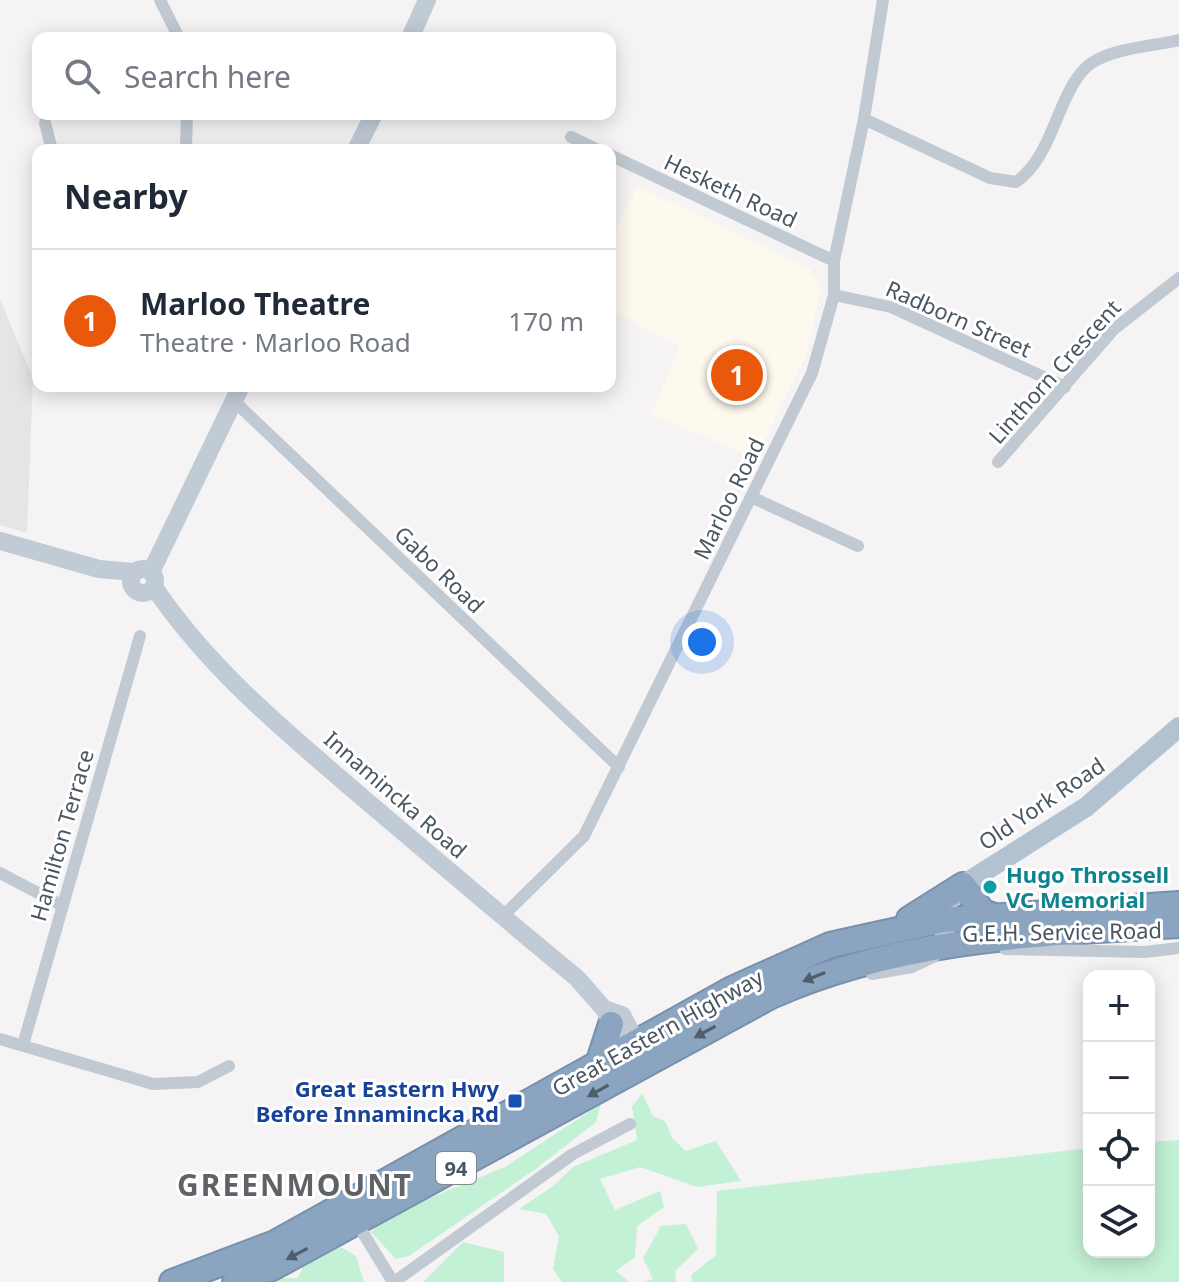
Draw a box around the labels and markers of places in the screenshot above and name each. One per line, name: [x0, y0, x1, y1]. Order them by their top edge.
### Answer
pin: 1: [711, 345, 763, 405]
place label: Hugo Throssell VC Memorial: [1006, 859, 1169, 914]
marker: Hugo Throssell VC Memorial: [981, 878, 999, 896]
place label: Great Eastern Hwy Before Innamincka Rd: [256, 1073, 499, 1128]
marker: Great Eastern Hwy Before Innamincka Rd: [506, 1092, 524, 1110]

